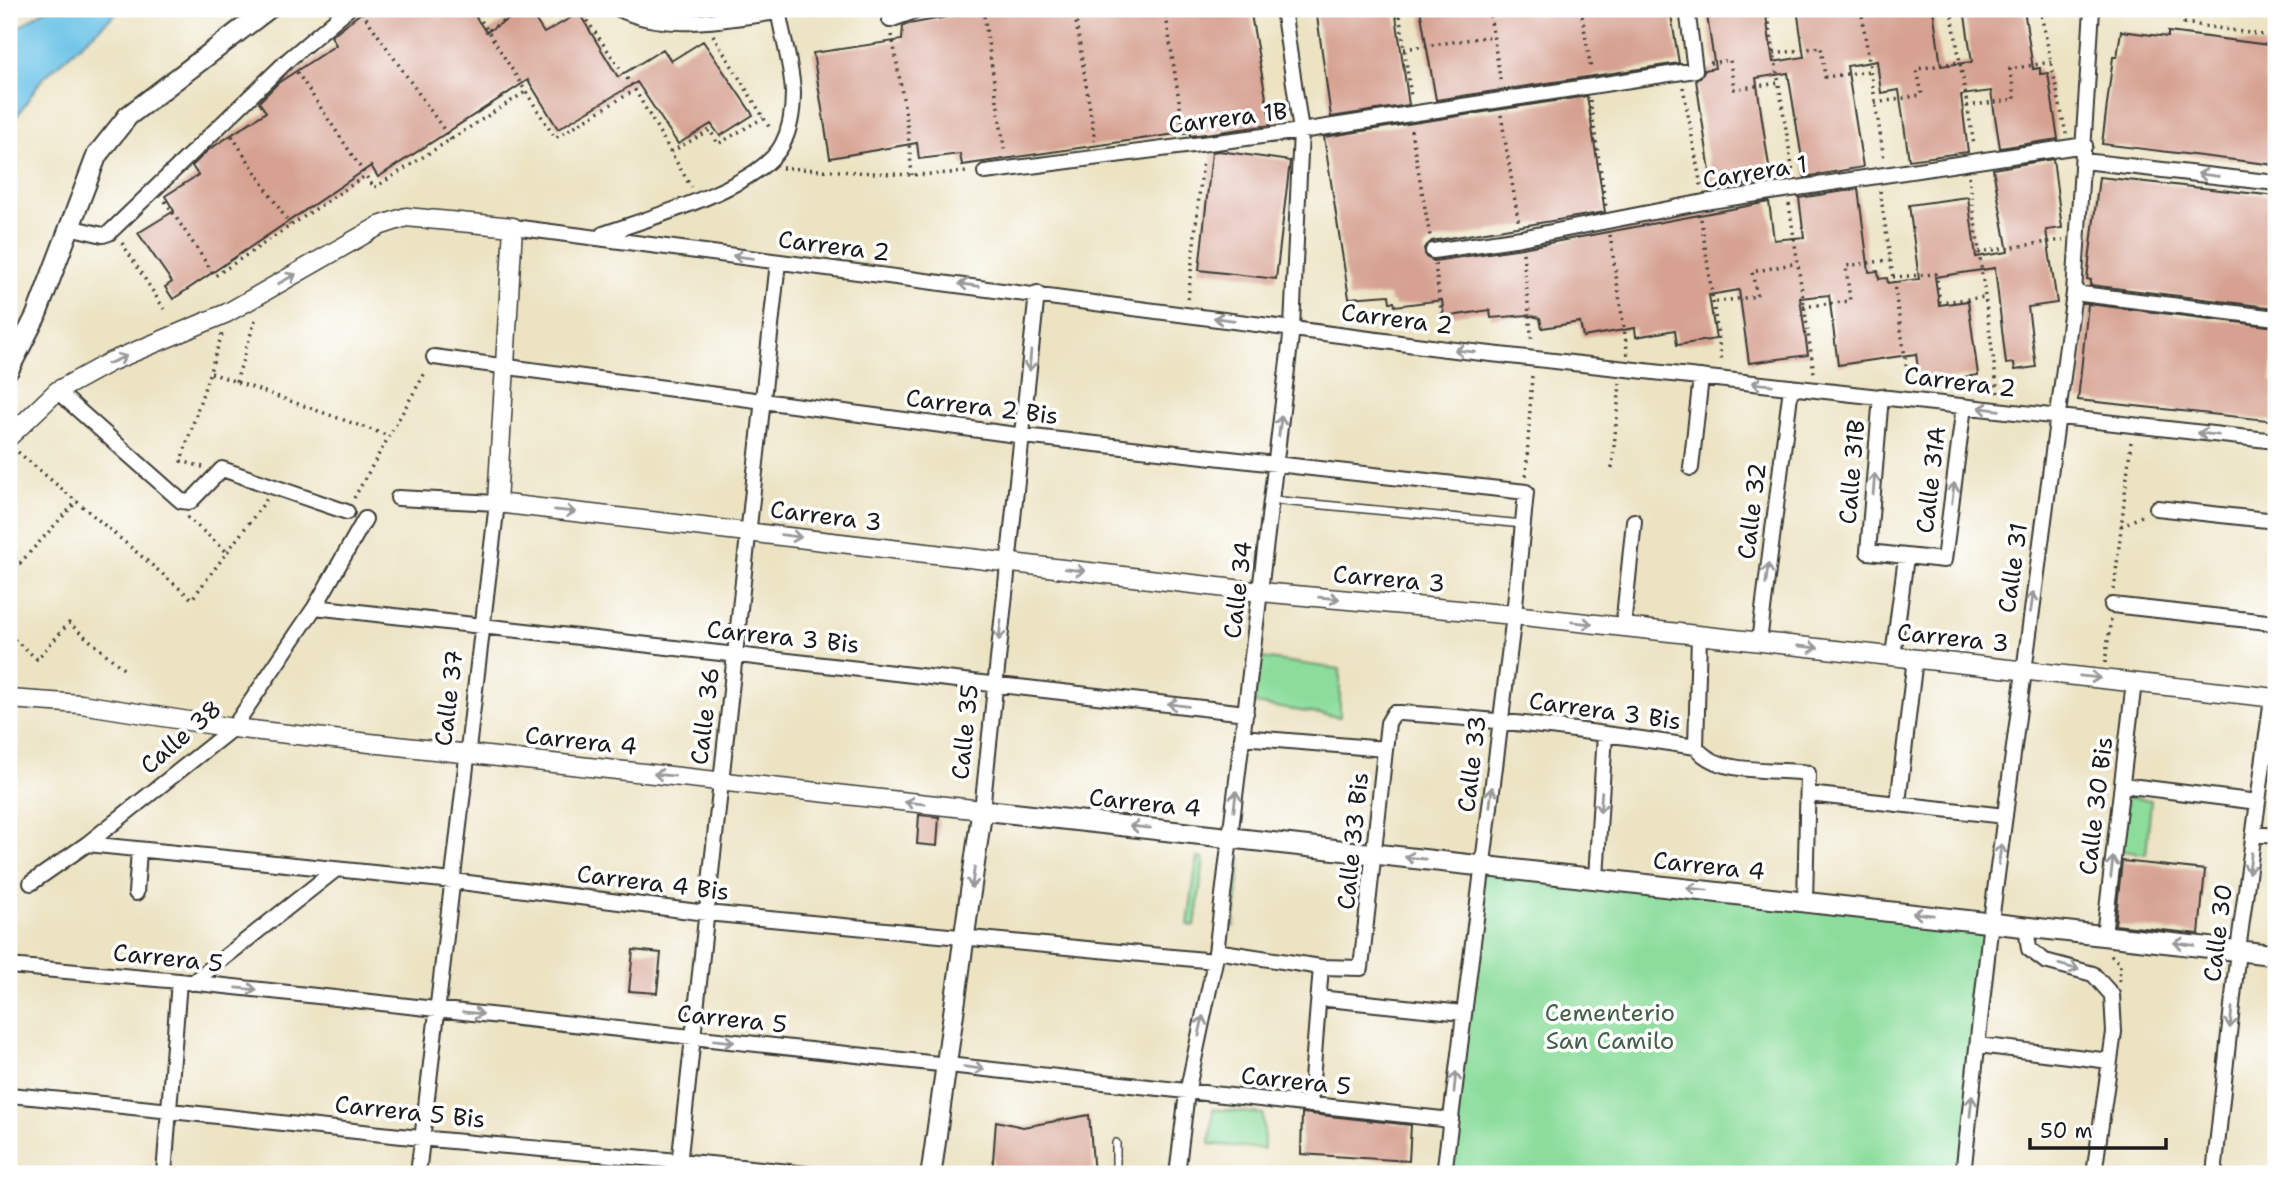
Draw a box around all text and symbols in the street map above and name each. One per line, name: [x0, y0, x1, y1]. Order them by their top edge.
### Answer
street label: Carrera 1B: [1167, 95, 1289, 141]
street label: Carrera 1: [1700, 148, 1810, 196]
one-way arrow: [2198, 168, 2220, 181]
street label: Carrera 2: [776, 223, 892, 269]
one-way arrow: [732, 250, 755, 263]
one-way arrow: [276, 272, 296, 286]
one-way arrow: [958, 279, 981, 292]
street label: Carrera 2: [1339, 296, 1455, 342]
one-way arrow: [1214, 313, 1236, 326]
one-way arrow: [1454, 344, 1477, 357]
one-way arrow: [1024, 350, 1037, 372]
one-way arrow: [106, 352, 128, 365]
street label: Carrera 2: [1902, 359, 2018, 405]
one-way arrow: [1752, 377, 1774, 390]
street label: Carrera 2 Bis: [904, 382, 1060, 432]
one-way arrow: [1978, 402, 2000, 415]
one-way arrow: [1274, 416, 1287, 438]
street label: Calle 31B: [1831, 418, 1873, 526]
street label: Calle 31A: [1909, 425, 1953, 535]
one-way arrow: [2198, 427, 2220, 440]
street label: Calle 32: [1730, 461, 1774, 561]
one-way arrow: [1868, 473, 1881, 495]
one-way arrow: [1946, 482, 1959, 505]
street label: Carrera 3: [768, 493, 884, 539]
one-way arrow: [553, 504, 576, 517]
street label: Calle 31: [1991, 521, 2035, 615]
one-way arrow: [779, 530, 802, 543]
street label: Calle 34: [1216, 539, 1260, 641]
street label: Carrera 3: [1332, 558, 1446, 600]
one-way arrow: [1063, 563, 1086, 576]
one-way arrow: [1761, 563, 1774, 586]
one-way arrow: [2025, 591, 2038, 614]
one-way arrow: [1317, 592, 1339, 605]
street label: Carrera 3 Bis: [705, 613, 861, 661]
one-way arrow: [1570, 616, 1593, 629]
street label: Carrera 3: [1895, 616, 2011, 660]
one-way arrow: [993, 618, 1006, 640]
one-way arrow: [1796, 641, 1819, 654]
street label: Calle 37: [427, 648, 471, 748]
street label: Calle 36: [683, 665, 727, 767]
one-way arrow: [2079, 671, 2101, 684]
street label: Calle 35: [944, 683, 986, 781]
street label: Carrera 3 Bis: [1527, 685, 1683, 737]
street label: Calle 38: [133, 693, 229, 781]
one-way arrow: [1167, 698, 1190, 711]
street label: Calle 33: [1450, 714, 1494, 814]
street label: Carrera 4: [523, 719, 639, 763]
street label: Calle 30 Bis: [2072, 735, 2120, 877]
one-way arrow: [653, 769, 676, 782]
street label: Calle 33 Bis: [1330, 771, 1376, 911]
street label: Carrera 4: [1087, 781, 1203, 825]
one-way arrow: [1485, 786, 1498, 809]
one-way arrow: [1228, 790, 1241, 813]
one-way arrow: [1594, 790, 1607, 813]
one-way arrow: [904, 796, 926, 809]
one-way arrow: [1130, 821, 1152, 834]
one-way arrow: [1993, 843, 2006, 866]
street label: Carrera 4: [1651, 844, 1767, 888]
one-way arrow: [1405, 851, 1427, 864]
one-way arrow: [2243, 851, 2256, 873]
one-way arrow: [2105, 856, 2118, 879]
street label: Carrera 4 Bis: [575, 858, 731, 908]
one-way arrow: [966, 866, 979, 889]
one-way arrow: [1686, 882, 1708, 895]
street label: Calle 30: [2196, 882, 2240, 984]
one-way arrow: [1912, 907, 1935, 920]
street label: Carrera 5: [111, 936, 225, 980]
one-way arrow: [2173, 938, 2196, 951]
one-way arrow: [2057, 961, 2080, 974]
one-way arrow: [235, 982, 258, 995]
street label: Carrera 5: [675, 997, 789, 1041]
park label: Cementerio San Camilo: [1545, 997, 1675, 1057]
one-way arrow: [2224, 1006, 2237, 1029]
one-way arrow: [461, 1007, 484, 1020]
one-way arrow: [1195, 1015, 1209, 1038]
one-way arrow: [712, 1035, 734, 1048]
street label: Carrera 5: [1239, 1059, 1353, 1103]
one-way arrow: [962, 1062, 985, 1075]
one-way arrow: [1449, 1071, 1462, 1094]
street label: Carrera 5 Bis: [333, 1088, 487, 1136]
one-way arrow: [1965, 1096, 1978, 1118]
scale bar: [2030, 1106, 2166, 1150]
text: 50 m: [2040, 1117, 2093, 1145]

